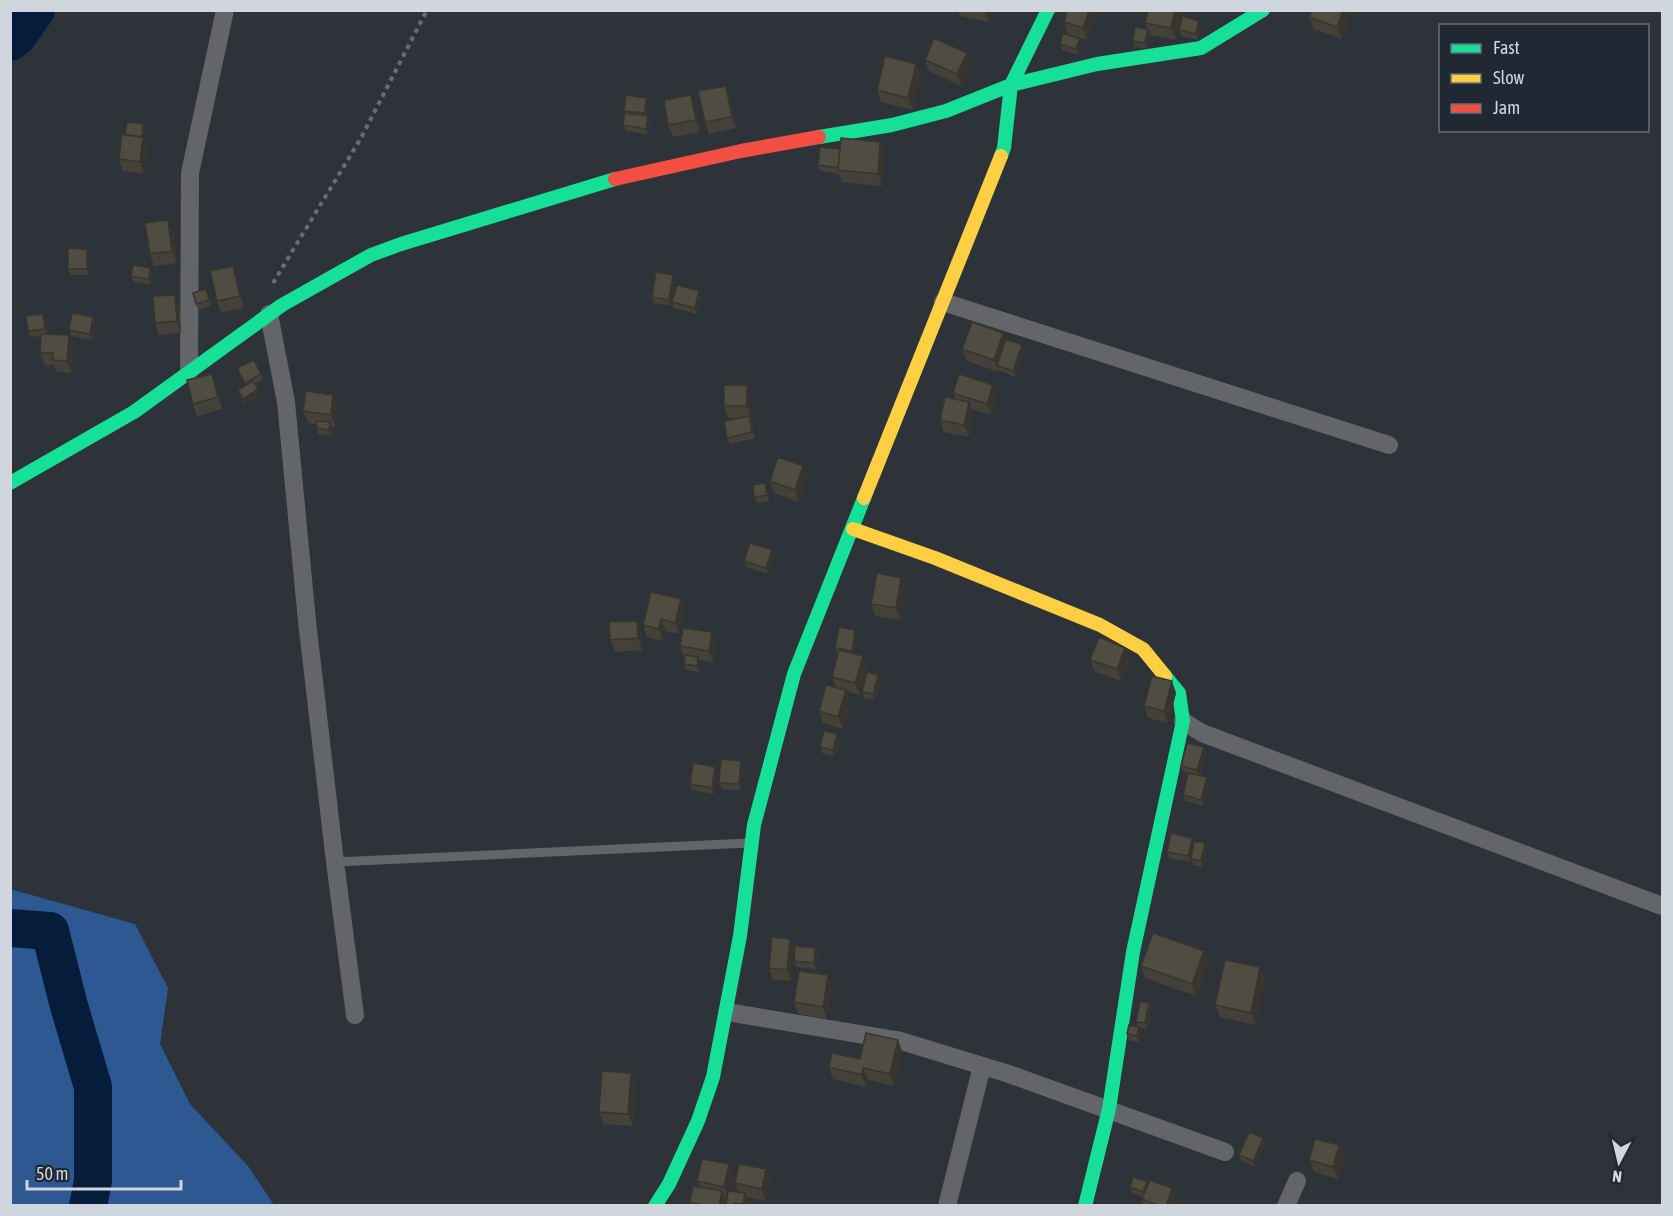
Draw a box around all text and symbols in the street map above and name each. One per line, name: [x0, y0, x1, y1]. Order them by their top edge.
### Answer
legend: [1439, 24, 1649, 132]
text: Fast: [1493, 37, 1520, 58]
text: Slow: [1493, 67, 1524, 88]
text: Jam: [1493, 97, 1520, 118]
north arrow: [1589, 1132, 1649, 1192]
scale bar: [27, 1153, 182, 1191]
text: 50 m: [36, 1163, 68, 1184]
text: N: [1611, 1167, 1623, 1186]

